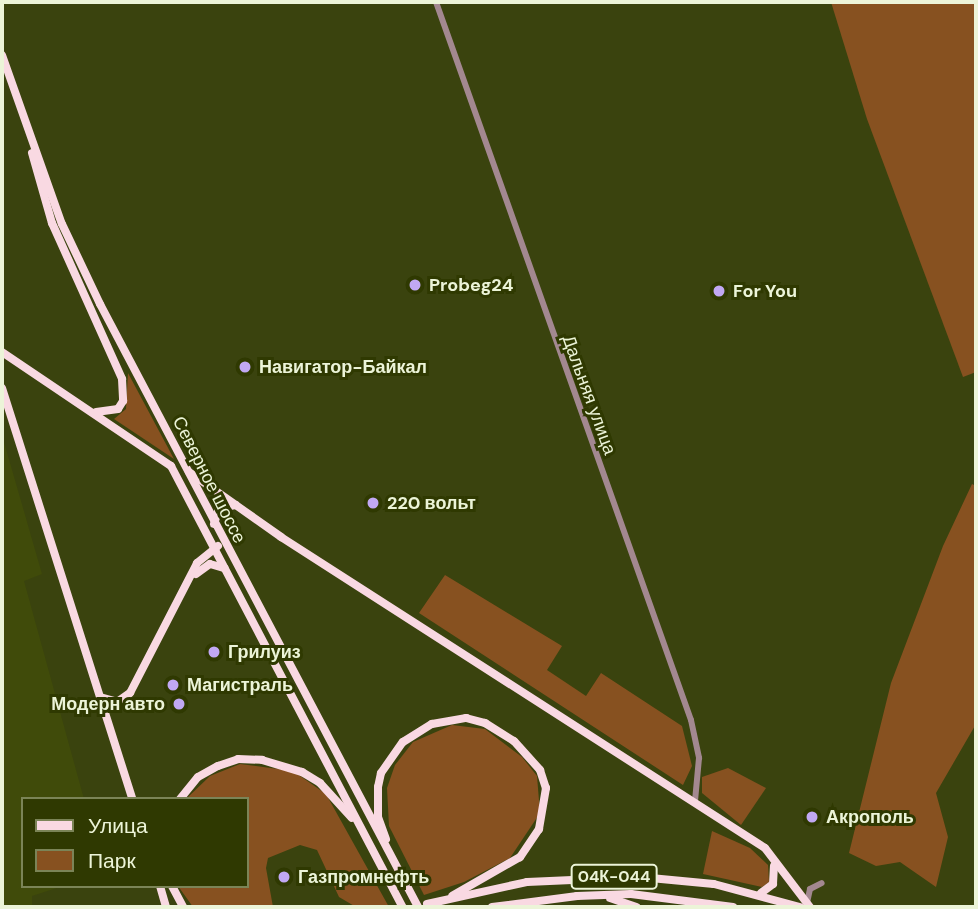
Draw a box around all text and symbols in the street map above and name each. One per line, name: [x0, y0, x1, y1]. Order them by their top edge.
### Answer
place label: Probeg24: [429, 274, 513, 296]
marker: Probeg24: [407, 277, 423, 293]
place label: For You: [733, 280, 797, 302]
marker: For You: [711, 283, 727, 299]
street label: Дальняя улица: [557, 332, 621, 458]
place label: Навигатор-Байкал: [259, 356, 427, 378]
marker: Навигатор-Байкал: [237, 359, 253, 375]
street label: Северное шоссе: [168, 413, 250, 547]
place label: 220 вольт: [387, 492, 476, 514]
marker: 220 вольт: [365, 495, 381, 511]
place label: Грилуиз: [228, 641, 301, 663]
marker: Грилуиз: [206, 644, 222, 660]
place label: Магистраль: [187, 674, 293, 696]
marker: Магистраль: [165, 677, 181, 693]
place label: Модерн авто: [51, 693, 165, 715]
marker: Модерн авто: [171, 696, 187, 712]
legend: [21, 797, 248, 888]
place label: Акрополь: [826, 806, 914, 828]
marker: Акрополь: [804, 809, 820, 825]
text: Улица: [88, 812, 148, 840]
text: Парк: [88, 847, 136, 875]
road number: 04К-044: [570, 864, 658, 890]
place label: Газпромнефть: [298, 866, 429, 888]
marker: Газпромнефть: [276, 869, 292, 885]

